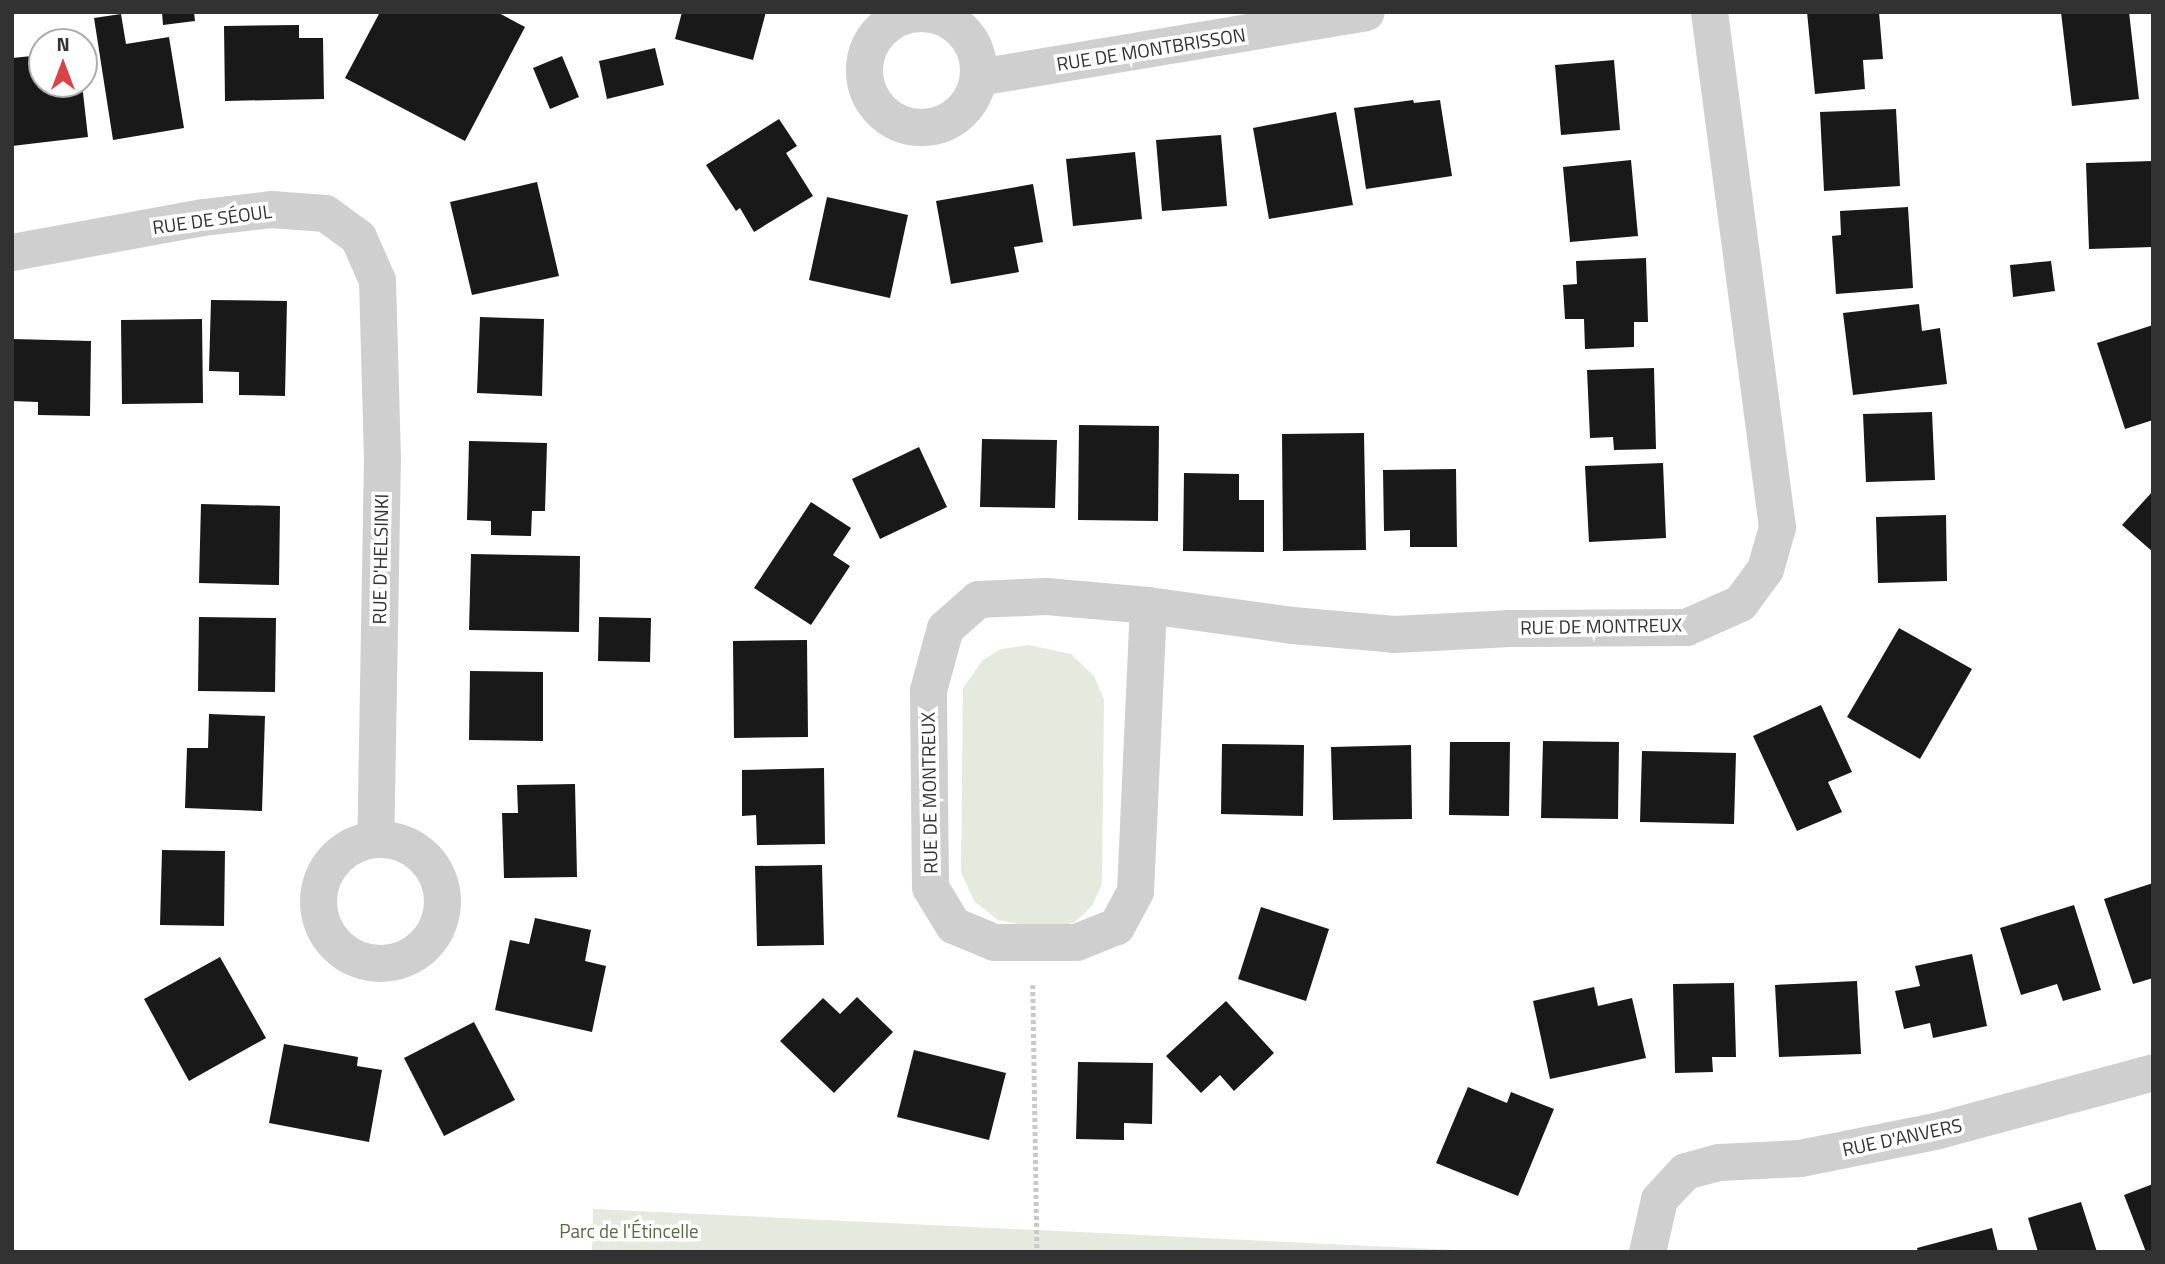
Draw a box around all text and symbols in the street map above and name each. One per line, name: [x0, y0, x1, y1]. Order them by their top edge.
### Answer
street label: RUE DE MONTBRISSON: [1055, 23, 1247, 75]
north arrow: [28, 28, 98, 98]
text: N: [56, 29, 70, 58]
street label: RUE DE SÉOUL: [151, 199, 273, 239]
street label: RUE D'HELSINKI: [367, 494, 393, 624]
street label: RUE DE MONTREUX: [1520, 613, 1682, 639]
street label: RUE DE MONTREUX: [916, 712, 942, 874]
street label: RUE D'ANVERS: [1840, 1113, 1964, 1161]
park label: Parc de l'Étincelle: [559, 1220, 699, 1242]

